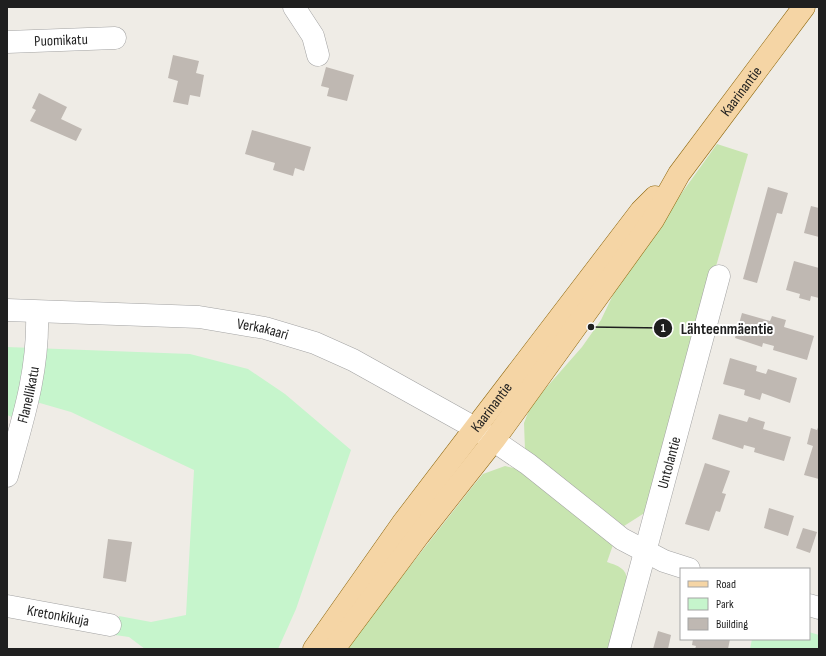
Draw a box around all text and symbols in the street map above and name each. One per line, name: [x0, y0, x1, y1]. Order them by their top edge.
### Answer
street label: Puomikatu: [34, 30, 88, 50]
street label: Kaarinantie: [716, 62, 766, 120]
street label: Verkakaari: [236, 314, 291, 344]
callout: Lähteenmäentie: [653, 314, 782, 342]
text: Lähteenmäentie: [681, 320, 774, 339]
text: 1: [661, 321, 666, 336]
street label: Flanellikatu: [13, 365, 43, 425]
street label: Kaarinantie: [466, 378, 516, 436]
street label: Untolantie: [653, 434, 685, 491]
legend: [680, 568, 810, 640]
text: Road: [716, 577, 736, 592]
text: Park: [716, 597, 734, 612]
street label: Kretonkikuja: [25, 600, 91, 631]
text: Building: [716, 617, 748, 632]

